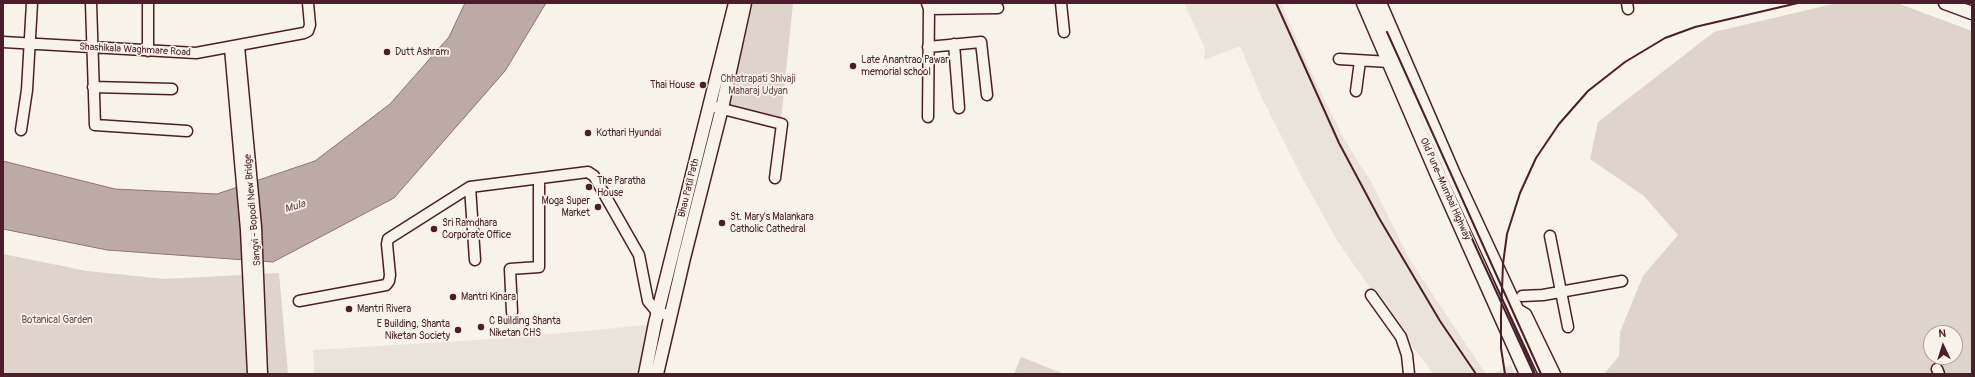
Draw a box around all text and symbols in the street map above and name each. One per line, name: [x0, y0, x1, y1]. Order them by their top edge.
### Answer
street label: Shashikala Waghmare Road: [79, 41, 191, 59]
place label: Dutt Ashram: [395, 46, 449, 58]
marker: Dutt Ashram: [382, 47, 392, 57]
place label: Late Anantrao Pawar memorial school: [861, 54, 949, 78]
marker: Late Anantrao Pawar memorial school: [848, 61, 858, 71]
park label: Chhatrapati Shivaji Maharaj Udyan: [720, 73, 796, 96]
place label: Thai House: [650, 79, 695, 91]
marker: Thai House: [698, 80, 708, 90]
place label: Kothari Hyundai: [596, 127, 661, 139]
marker: Kothari Hyundai: [583, 128, 593, 138]
street label: Old Pune–Mumbai Highway: [1417, 136, 1473, 242]
street label: Sangvi - Bopodi New Bridge: [242, 154, 264, 266]
street label: Bhau Patil Path: [676, 157, 702, 219]
place label: The Paratha House: [597, 175, 645, 198]
marker: The Paratha House: [584, 182, 594, 192]
place label: Moga Super Market: [542, 195, 590, 218]
water label: Mula: [283, 198, 307, 216]
marker: Moga Super Market: [593, 202, 603, 212]
place label: St. Mary's Malankara Catholic Cathedral: [730, 211, 814, 234]
place label: Sri Ramdhara Corporate Office: [442, 217, 511, 240]
marker: St. Mary's Malankara Catholic Cathedral: [717, 218, 727, 228]
marker: Sri Ramdhara Corporate Office: [429, 224, 439, 234]
place label: Mantri Kinara: [461, 291, 516, 303]
marker: Mantri Kinara: [448, 292, 458, 302]
place label: Mantri Rivera: [357, 303, 411, 315]
marker: Mantri Rivera: [344, 304, 354, 314]
park label: Botanical Garden: [21, 314, 93, 326]
place label: C Building Shanta Niketan CHS: [489, 315, 561, 338]
place label: E Building, Shanta Niketan Society: [377, 318, 450, 342]
marker: C Building Shanta Niketan CHS: [476, 322, 486, 332]
marker: E Building, Shanta Niketan Society: [453, 325, 463, 335]
north arrow: [1923, 325, 1963, 365]
text: N: [1938, 327, 1946, 340]

